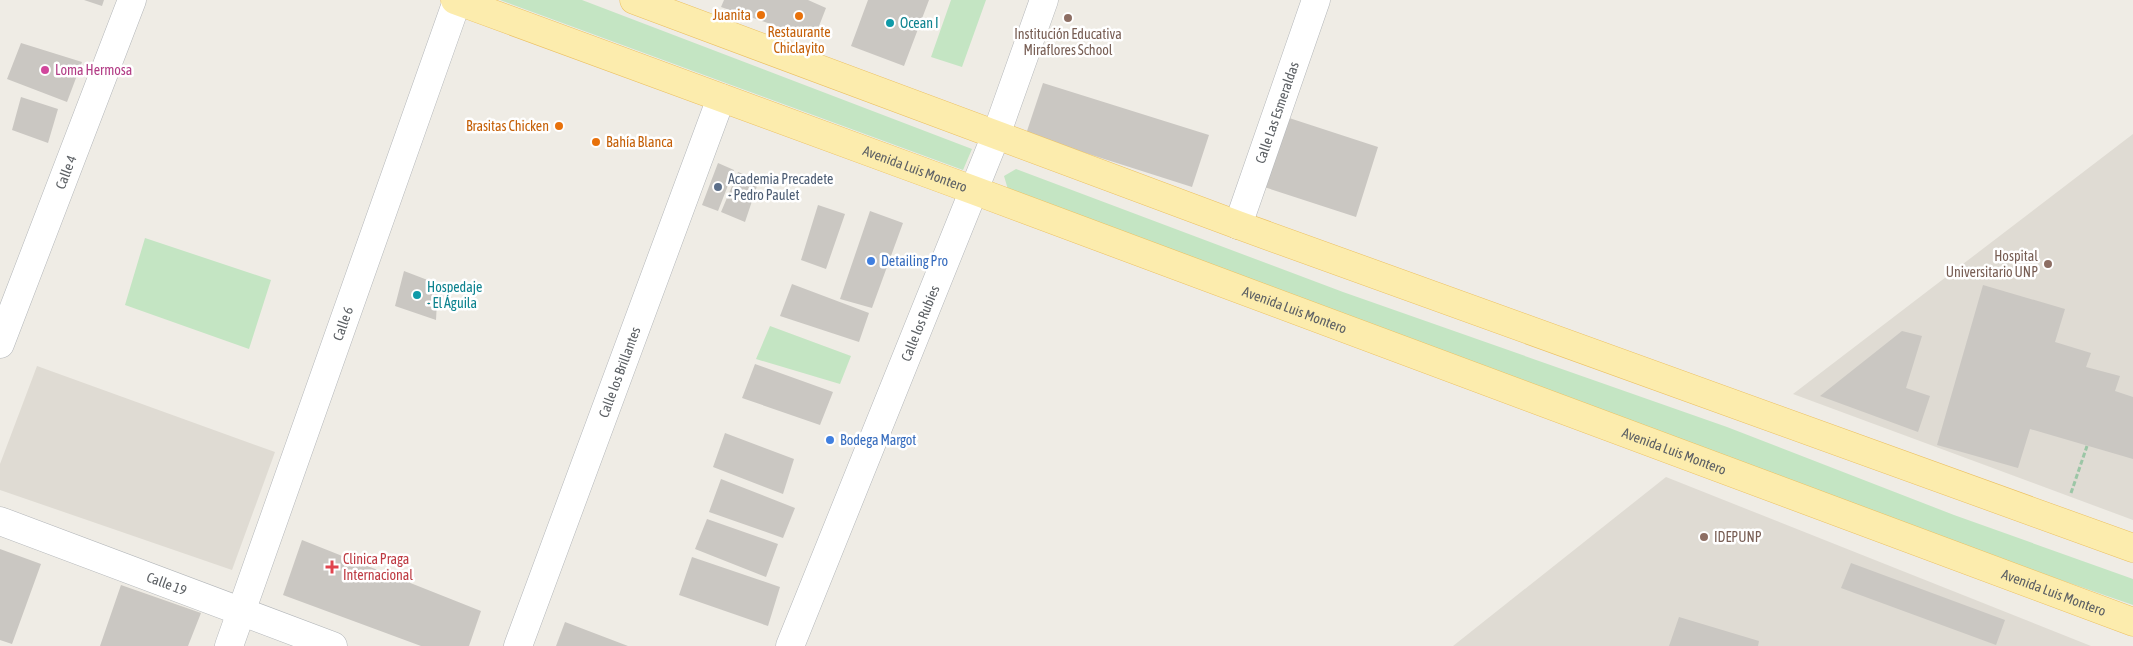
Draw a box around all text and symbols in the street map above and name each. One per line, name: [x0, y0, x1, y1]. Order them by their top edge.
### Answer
place label: Juanita: [713, 7, 751, 23]
marker: Juanita: [755, 9, 767, 21]
marker: Restaurante Chiclayito: [793, 10, 805, 22]
marker: Institución Educativa Miraflores School: [1062, 12, 1074, 24]
place label: Ocean I: [900, 15, 939, 31]
marker: Ocean I: [884, 17, 896, 29]
place label: Restaurante Chiclayito: [768, 24, 831, 56]
place label: Institución Educativa Miraflores School: [1014, 26, 1122, 58]
street label: Calle Las Esmeraldas: [1252, 60, 1302, 166]
place label: Loma Hermosa: [55, 62, 132, 78]
marker: Loma Hermosa: [39, 64, 51, 76]
place label: Brasitas Chicken: [466, 118, 549, 134]
marker: Brasitas Chicken: [553, 120, 565, 132]
place label: Bahía Blanca: [606, 134, 673, 150]
marker: Bahía Blanca: [590, 136, 602, 148]
street label: Avenida Luis Montero: [861, 142, 969, 195]
street label: Calle 4: [52, 153, 80, 191]
place label: Academia Precadete - Pedro Paulet: [728, 171, 833, 203]
marker: Academia Precadete - Pedro Paulet: [712, 181, 724, 193]
place label: Hospital Universitario UNP: [1946, 248, 2038, 280]
place label: Detailing Pro: [881, 253, 948, 269]
marker: Detailing Pro: [865, 255, 877, 267]
marker: Hospital Universitario UNP: [2042, 258, 2054, 270]
place label: Hospedaje - El Águila: [427, 279, 482, 311]
street label: Calle los Rubíes: [898, 283, 943, 364]
street label: Avenida Luis Montero: [1240, 283, 1349, 336]
marker: Hospedaje - El Águila: [411, 289, 423, 301]
street label: Calle 6: [330, 304, 356, 343]
street label: Calle los Brillantes: [595, 325, 644, 420]
street label: Avenida Luis Montero: [1620, 424, 1729, 478]
place label: Bodega Margot: [840, 432, 916, 448]
marker: Bodega Margot: [824, 434, 836, 446]
place label: IDEPUNP: [1714, 529, 1762, 545]
marker: IDEPUNP: [1698, 531, 1710, 543]
place label: Clinica Praga Internacional: [343, 551, 413, 583]
marker: Clinica Praga Internacional: [325, 560, 339, 574]
street label: Avenida Luis Montero: [1999, 566, 2108, 619]
street label: Calle 19: [144, 569, 189, 598]

